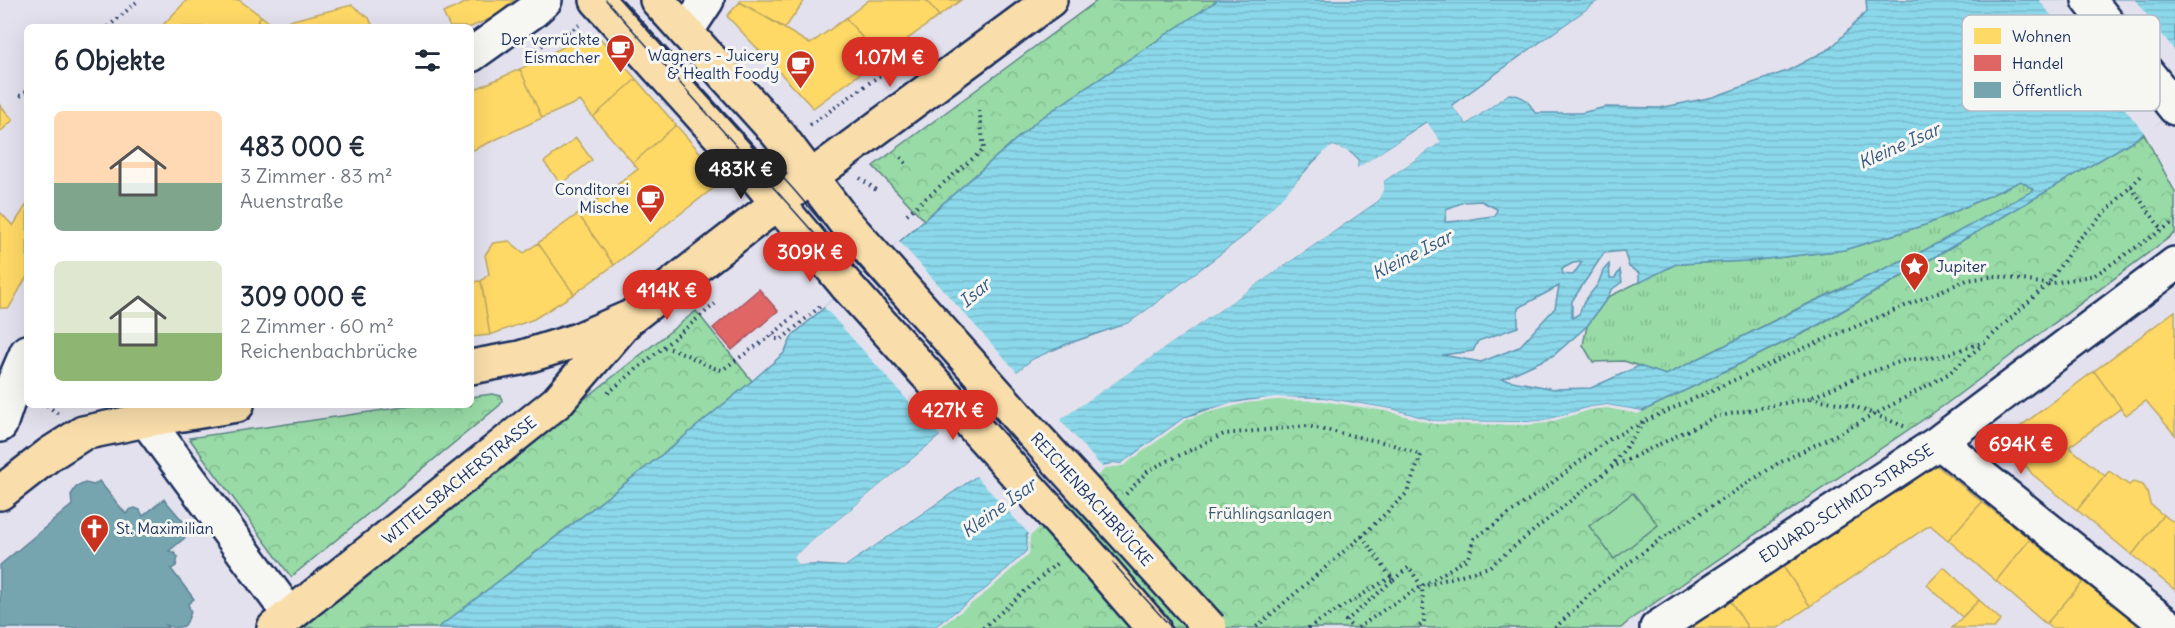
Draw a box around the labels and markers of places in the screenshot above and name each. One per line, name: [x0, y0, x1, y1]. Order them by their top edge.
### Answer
place label: Der verrückte Eismacher: [501, 29, 600, 67]
cafe icon: Der verrückte Eismacher: [605, 32, 637, 74]
pin: 1.07M €: [835, 37, 945, 88]
place label: Wagners - Juicery & Health Foody: [648, 45, 779, 83]
cafe icon: Wagners - Juicery & Health Foody: [784, 48, 816, 90]
pin: 483K €: [692, 149, 790, 200]
place label: Conditorei Mische: [555, 179, 629, 217]
cafe icon: Conditorei Mische: [634, 182, 666, 224]
pin: 309K €: [761, 232, 859, 283]
place icon: Jupiter: [1899, 250, 1931, 292]
place label: Jupiter: [1936, 256, 1987, 276]
pin: 414K €: [618, 270, 716, 321]
pin: 427K €: [904, 390, 1002, 441]
pin: 694K €: [1972, 424, 2070, 475]
church icon: St. Maximilian: [79, 512, 111, 554]
place label: St. Maximilian: [116, 518, 214, 538]

